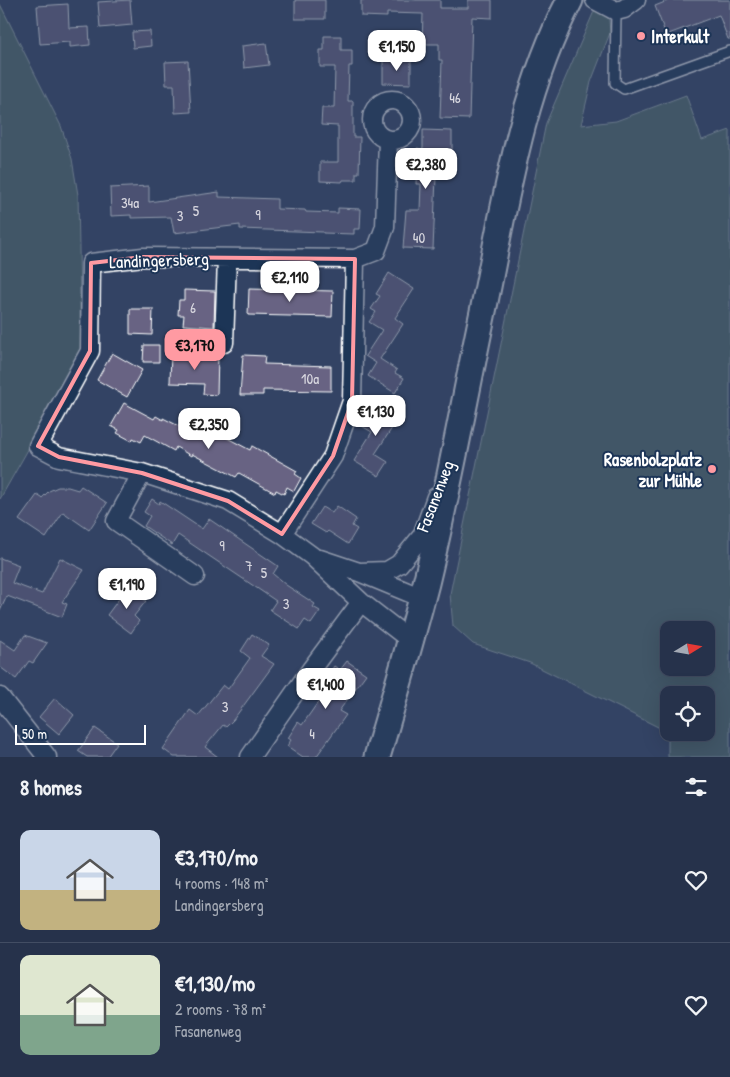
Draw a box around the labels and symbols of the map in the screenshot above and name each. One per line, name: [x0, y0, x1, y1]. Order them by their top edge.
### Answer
place label: Interkult: [651, 24, 710, 49]
pin: €1,150: [356, 30, 438, 72]
marker: Interkult: [635, 30, 647, 42]
house number: 46: [449, 87, 461, 108]
pin: €2,380: [385, 148, 467, 190]
house number: 34a: [121, 192, 139, 213]
house number: 5: [193, 200, 200, 221]
house number: 9: [255, 204, 261, 225]
house number: 3: [177, 205, 184, 226]
house number: 40: [413, 227, 425, 248]
street label: Landingersberg: [109, 246, 209, 274]
pin: €2,110: [249, 260, 331, 303]
house number: 6: [190, 297, 196, 318]
pin: €3,170: [154, 328, 236, 371]
house number: 10a: [301, 368, 319, 389]
pin: €1,130: [335, 394, 417, 437]
pin: €2,350: [168, 408, 250, 450]
place label: Rasenbolzplatz zur Mühle: [604, 447, 703, 493]
street label: Fasanenweg: [410, 457, 460, 536]
marker: Rasenbolzplatz zur Mühle: [706, 463, 718, 475]
house number: 9: [219, 535, 225, 556]
house number: 7: [245, 555, 253, 576]
house number: 5: [261, 562, 268, 583]
pin: €1,190: [86, 568, 168, 610]
house number: 3: [283, 593, 290, 614]
north arrow: [660, 621, 715, 676]
pin: €1,400: [285, 668, 367, 710]
house number: 3: [222, 696, 229, 717]
scale bar: [15, 722, 146, 745]
house number: 4: [309, 723, 315, 744]

